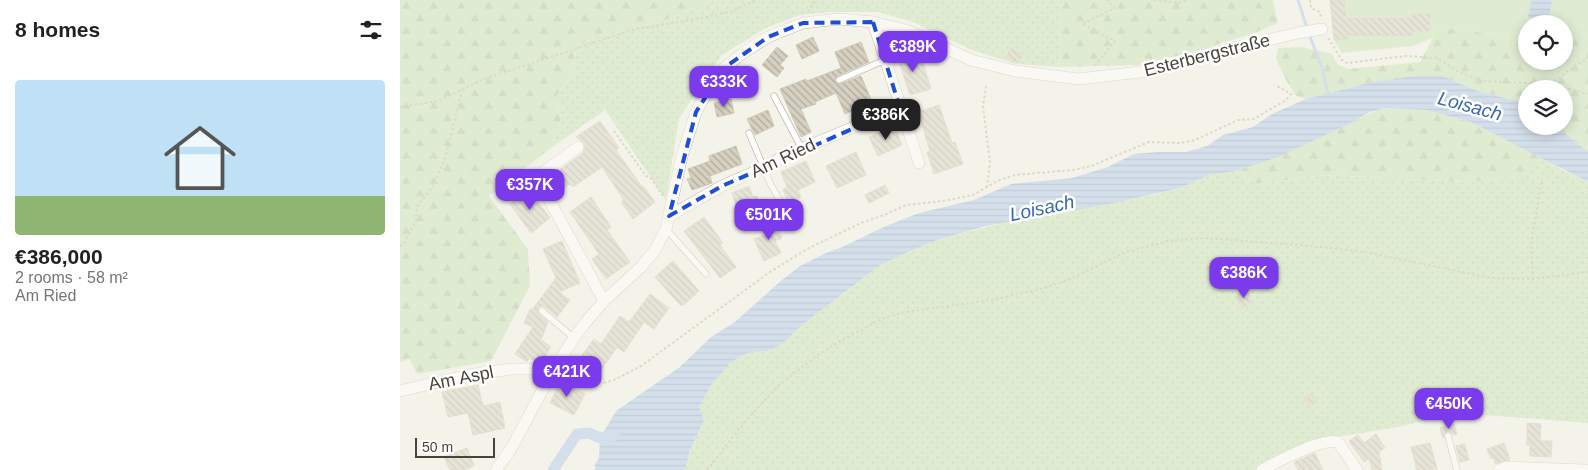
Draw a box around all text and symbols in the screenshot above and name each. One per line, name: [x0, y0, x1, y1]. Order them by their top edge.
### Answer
map controls: [1518, 15, 1573, 135]
button: locate: [1518, 15, 1573, 70]
icon: filters: [357, 16, 385, 44]
text: 8 homes: [15, 18, 100, 41]
pin: €389K: [878, 30, 948, 73]
street label: Esterbergstraße: [1142, 30, 1272, 80]
text: €389K: [889, 38, 937, 55]
pin: €333K: [689, 66, 759, 108]
text: €333K: [700, 73, 748, 90]
button: layers: [1518, 80, 1573, 135]
water label: Loisach: [1436, 87, 1504, 125]
pin: €386K: [851, 98, 921, 141]
text: €386K: [862, 106, 910, 123]
icon: home: [155, 113, 245, 203]
street label: Am Ried: [747, 134, 819, 182]
pin: €357K: [495, 168, 565, 211]
text: €357K: [506, 176, 554, 193]
water label: Loisach: [1008, 191, 1076, 225]
pin: €501K: [734, 198, 804, 241]
text: €501K: [745, 206, 793, 223]
text: €386,000: [15, 245, 103, 268]
pin: €386K: [1209, 256, 1279, 299]
text: €386K: [1220, 264, 1268, 281]
text: 2 rooms · 58 m²: [15, 269, 128, 286]
text: Am Ried: [15, 287, 76, 304]
pin: €421K: [532, 356, 602, 398]
street label: Am Aspl: [427, 362, 495, 394]
text: €421K: [543, 363, 591, 380]
pin: €450K: [1414, 388, 1484, 430]
text: €450K: [1425, 395, 1473, 412]
scale bar: [415, 435, 495, 458]
text: 50 m: [422, 439, 453, 455]

